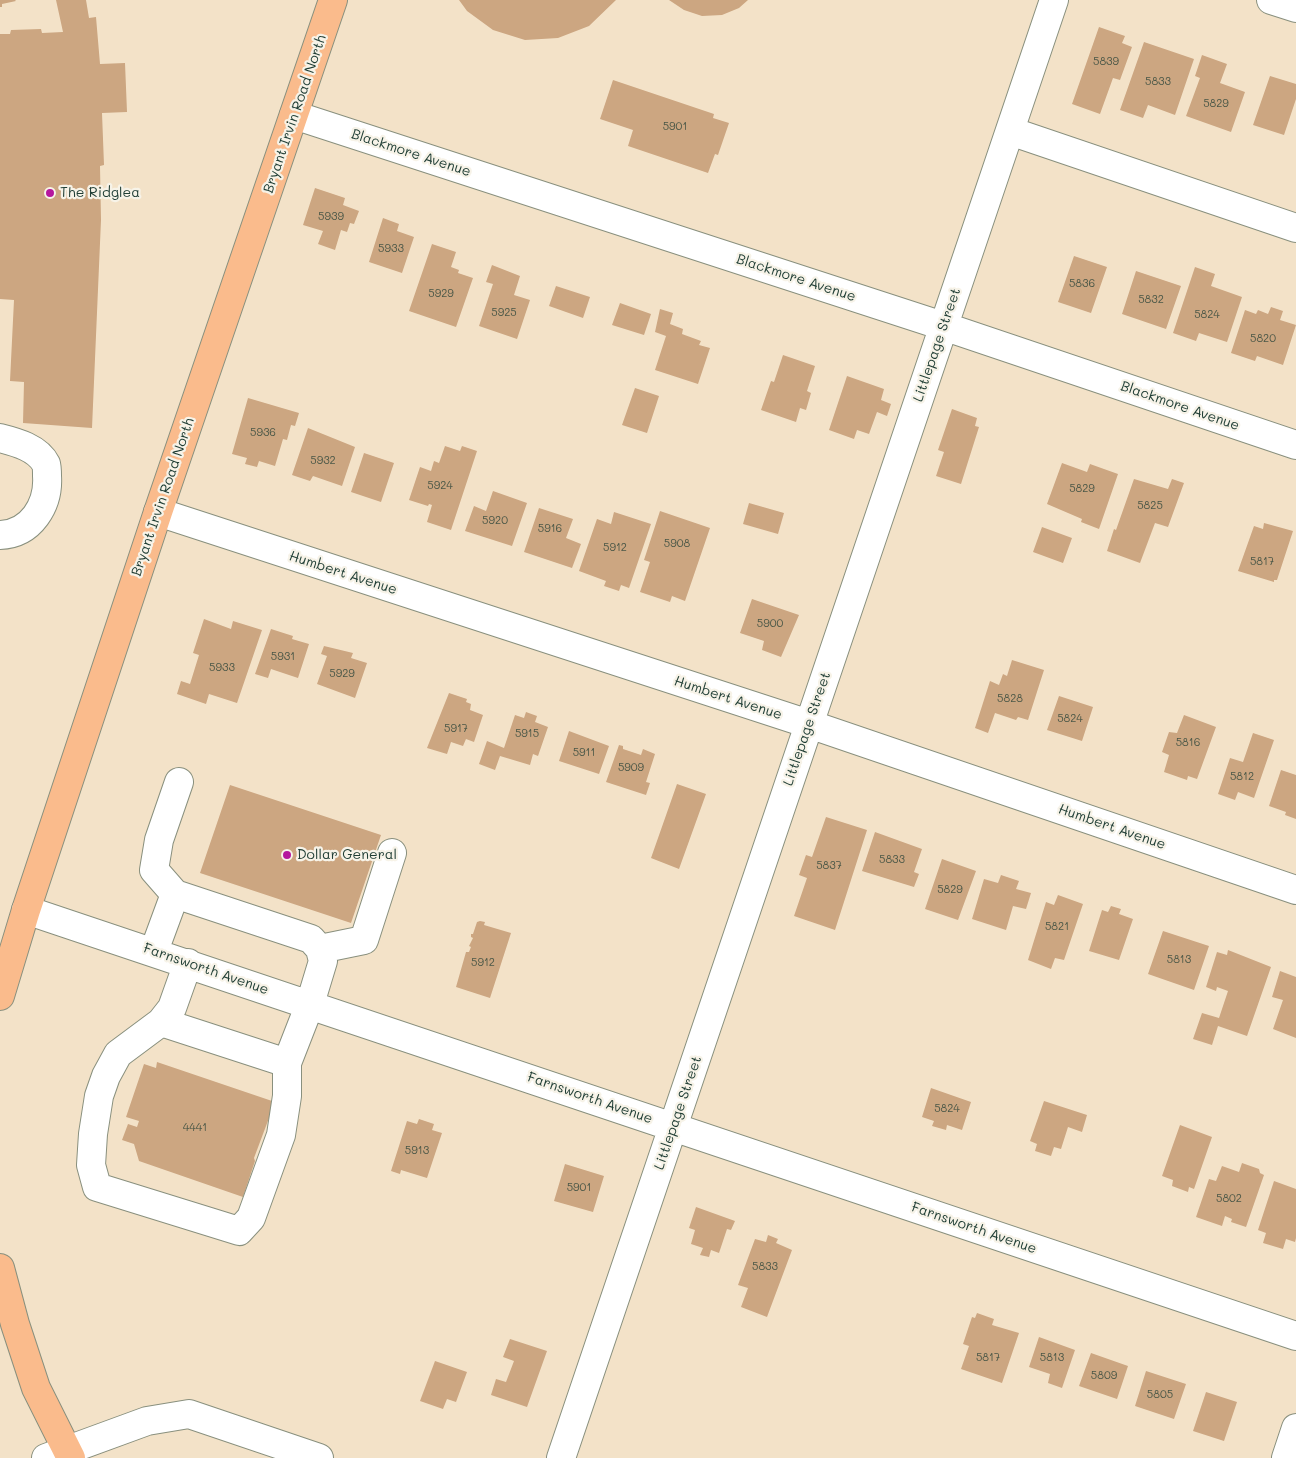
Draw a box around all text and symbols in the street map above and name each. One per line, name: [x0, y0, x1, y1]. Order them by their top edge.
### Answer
street label: Bryant Irvin Road North: [260, 33, 330, 195]
house number: 5839: [1093, 55, 1119, 69]
house number: 5833: [1145, 75, 1171, 89]
house number: 5829: [1203, 97, 1229, 111]
house number: 5901: [663, 120, 687, 134]
street label: Blackmore Avenue: [349, 126, 473, 180]
place label: The Ridglea: [60, 185, 140, 201]
marker: The Ridglea: [44, 187, 56, 199]
house number: 5939: [318, 210, 344, 224]
house number: 5933: [378, 242, 404, 256]
street label: Blackmore Avenue: [734, 251, 858, 305]
house number: 5836: [1069, 277, 1095, 291]
street label: Littlepage Street: [910, 286, 964, 404]
house number: 5929: [428, 287, 454, 301]
house number: 5832: [1138, 293, 1164, 307]
house number: 5925: [491, 306, 517, 320]
house number: 5824: [1194, 308, 1220, 322]
house number: 5820: [1250, 332, 1276, 346]
street label: Blackmore Avenue: [1118, 378, 1242, 434]
street label: Bryant Irvin Road North: [128, 416, 198, 578]
house number: 5936: [250, 426, 276, 440]
house number: 5932: [310, 454, 336, 468]
house number: 5924: [427, 479, 453, 493]
house number: 5829: [1069, 482, 1095, 496]
house number: 5825: [1137, 499, 1163, 513]
house number: 5920: [482, 514, 508, 528]
house number: 5916: [538, 522, 562, 536]
house number: 5908: [664, 537, 690, 551]
house number: 5912: [603, 541, 627, 555]
street label: Humbert Avenue: [287, 548, 399, 598]
house number: 5817: [1250, 555, 1274, 569]
house number: 5900: [757, 617, 783, 631]
house number: 5931: [271, 650, 295, 664]
house number: 5933: [209, 661, 235, 675]
house number: 5929: [329, 667, 355, 681]
street label: Littlepage Street: [780, 670, 834, 788]
street label: Humbert Avenue: [672, 673, 784, 723]
house number: 5828: [997, 692, 1023, 706]
house number: 5824: [1057, 712, 1083, 726]
house number: 5917: [444, 722, 468, 736]
house number: 5915: [515, 727, 539, 741]
house number: 5816: [1176, 736, 1200, 750]
house number: 5911: [573, 746, 595, 760]
house number: 5909: [618, 761, 644, 775]
house number: 5812: [1230, 770, 1254, 784]
street label: Humbert Avenue: [1056, 801, 1168, 853]
place label: Dollar General: [297, 847, 397, 863]
marker: Dollar General: [281, 849, 293, 861]
house number: 5833: [879, 853, 905, 867]
house number: 5837: [816, 859, 842, 873]
house number: 5829: [937, 883, 963, 897]
house number: 5821: [1045, 920, 1069, 934]
street label: Farnsworth Avenue: [141, 940, 271, 998]
house number: 5813: [1167, 953, 1191, 967]
house number: 5912: [471, 956, 495, 970]
street label: Littlepage Street: [651, 1054, 705, 1172]
street label: Farnsworth Avenue: [525, 1069, 655, 1127]
house number: 5824: [934, 1102, 960, 1116]
house number: 4441: [183, 1121, 207, 1135]
house number: 5913: [405, 1144, 429, 1158]
house number: 5901: [567, 1181, 591, 1195]
house number: 5802: [1216, 1192, 1242, 1206]
street label: Farnsworth Avenue: [909, 1199, 1039, 1257]
house number: 5833: [752, 1260, 778, 1274]
house number: 5817: [976, 1351, 1000, 1365]
house number: 5813: [1040, 1351, 1064, 1365]
house number: 5809: [1091, 1369, 1117, 1383]
house number: 5805: [1147, 1388, 1173, 1402]

